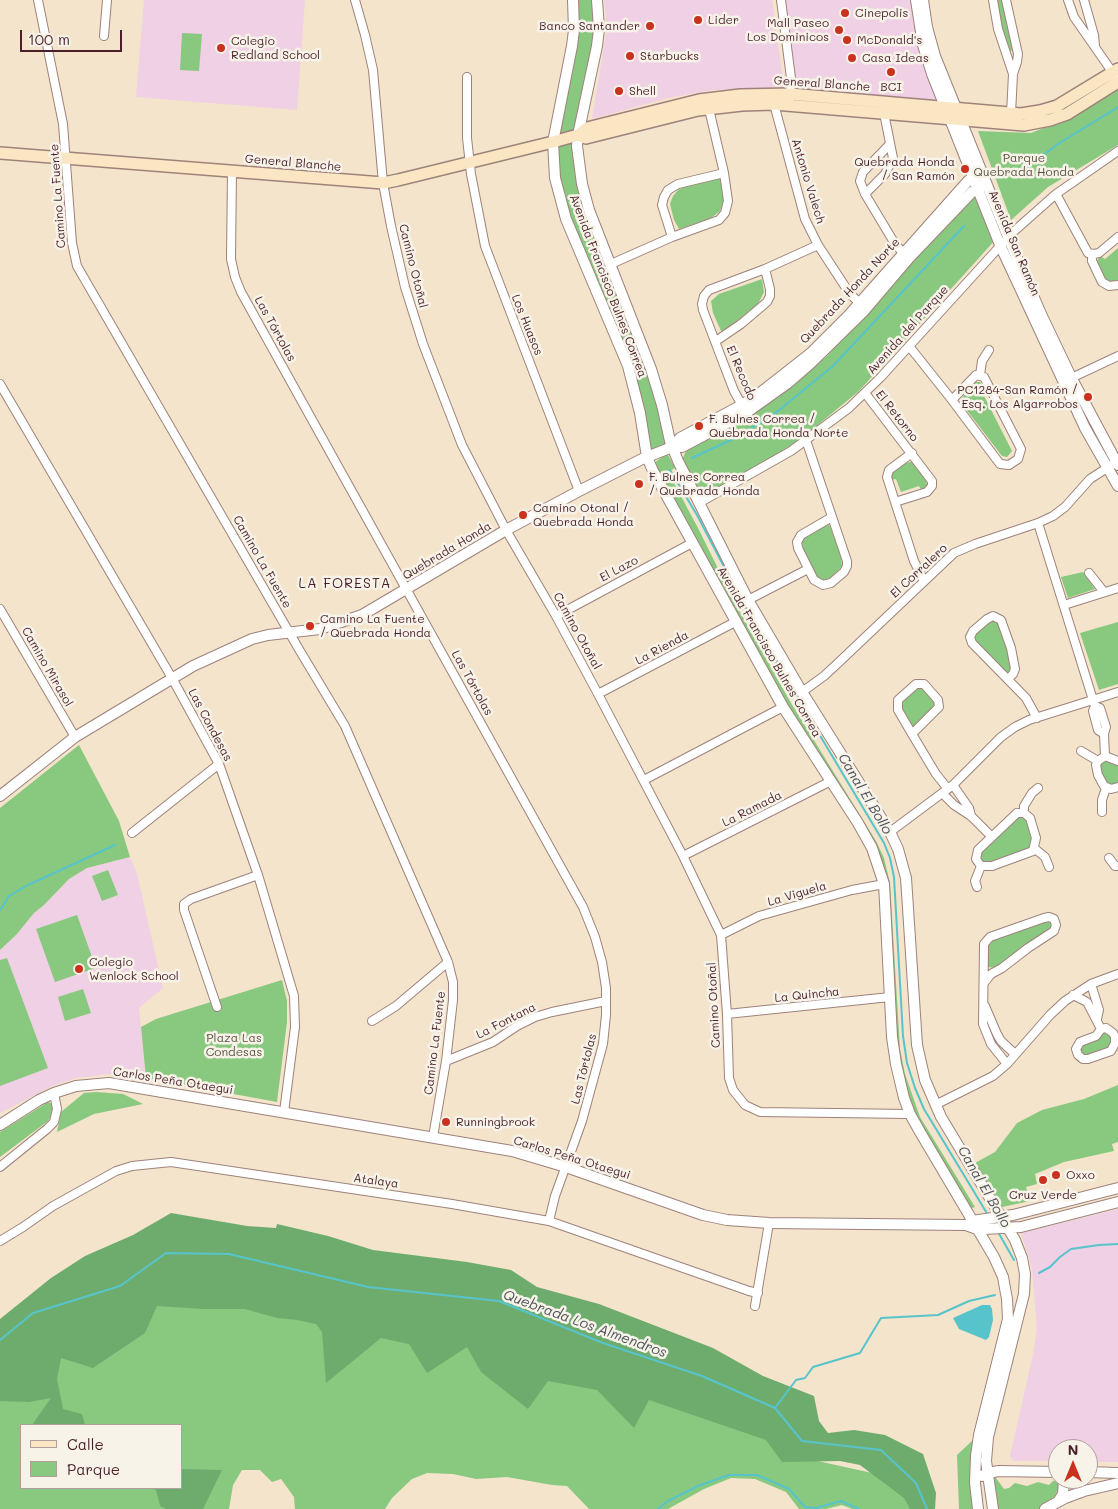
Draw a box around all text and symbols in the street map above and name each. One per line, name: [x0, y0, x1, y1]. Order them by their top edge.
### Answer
place label: Cinepolis: [855, 6, 908, 20]
marker: Cinepolis: [839, 7, 851, 19]
place label: Lider: [708, 13, 739, 27]
marker: Lider: [692, 14, 704, 26]
place label: Mall Paseo Los Dominicos: [747, 16, 829, 44]
place label: Banco Santander: [539, 19, 640, 33]
scale bar: [22, 20, 125, 52]
marker: Banco Santander: [644, 20, 656, 32]
marker: Mall Paseo Los Dominicos: [833, 24, 845, 36]
text: 100 m: [28, 29, 70, 49]
place label: McDonald's: [857, 33, 922, 47]
place label: Colegio Redland School: [231, 34, 320, 62]
marker: McDonald's: [841, 34, 853, 46]
marker: Colegio Redland School: [215, 42, 227, 54]
place label: Starbucks: [640, 49, 699, 63]
marker: Starbucks: [624, 50, 636, 62]
place label: Casa Ideas: [862, 51, 929, 65]
marker: Casa Ideas: [846, 52, 858, 64]
marker: BCI: [885, 66, 897, 78]
street label: General Blanche: [773, 73, 871, 95]
place label: BCI: [880, 80, 902, 94]
place label: Shell: [629, 84, 656, 98]
marker: Shell: [613, 85, 625, 97]
street label: Antonio Valech: [788, 137, 828, 225]
street label: Camino La Fuente: [47, 143, 69, 249]
park label: Parque Quebrada Honda: [974, 151, 1074, 179]
street label: General Blanche: [244, 152, 342, 174]
place label: Quebrada Honda / San Ramón: [854, 155, 955, 183]
marker: Quebrada Honda / San Ramón: [959, 163, 971, 175]
street label: Avenida San Ramón: [985, 188, 1043, 298]
street label: Avenida Francisco Bulnes Correa: [566, 192, 650, 380]
street label: Camino Otoñal: [396, 223, 430, 309]
street label: Quebrada Honda Norte: [797, 235, 903, 347]
street label: Avenida del Parque: [864, 283, 952, 377]
street label: Los Huasos: [508, 292, 546, 358]
street label: Las Tórtolas: [251, 294, 299, 364]
street label: El Recodo: [723, 344, 759, 402]
place label: PC1284-San Ramón / Esq. Los Algarrobos: [957, 383, 1078, 411]
street label: El Retorno: [873, 388, 921, 444]
marker: PC1284-San Ramón / Esq. Los Algarrobos: [1082, 391, 1094, 403]
place label: F. Bulnes Correa / Quebrada Honda Norte: [709, 412, 848, 440]
marker: F. Bulnes Correa / Quebrada Honda Norte: [693, 420, 705, 432]
place label: F. Bulnes Correa / Quebrada Honda: [649, 470, 760, 498]
marker: F. Bulnes Correa / Quebrada Honda: [633, 478, 645, 490]
place label: Camino Otonal / Quebrada Honda: [533, 501, 634, 529]
marker: Camino Otonal / Quebrada Honda: [517, 509, 529, 521]
street label: Camino La Fuente: [230, 513, 294, 611]
street label: Quebrada Honda: [400, 519, 494, 583]
street label: El Corralero: [888, 541, 950, 601]
street label: El Lazo: [597, 553, 641, 585]
street label: Avenida Francisco Bulnes Correa: [714, 564, 824, 740]
district label: LA FORESTA: [297, 576, 393, 592]
street label: Camino Otoñal: [550, 590, 604, 672]
place label: Camino La Fuente / Quebrada Honda: [320, 612, 431, 640]
marker: Camino La Fuente / Quebrada Honda: [304, 620, 316, 632]
street label: Camino Mirasol: [18, 625, 76, 709]
street label: La Rienda: [633, 628, 691, 668]
street label: Las Tórtolas: [448, 648, 496, 718]
street label: Las Condesas: [185, 686, 235, 764]
water label: Canal El Bollo: [834, 750, 896, 838]
street label: La Ramada: [720, 788, 784, 830]
street label: La Viguela: [766, 879, 828, 909]
place label: Colegio Wenlock School: [89, 955, 179, 983]
street label: Camino Otoñal: [705, 962, 723, 1048]
marker: Colegio Wenlock School: [73, 963, 85, 975]
street label: La Quincha: [774, 984, 840, 1006]
street label: Camino La Fuente: [421, 990, 449, 1096]
street label: La Fontana: [474, 1000, 538, 1042]
park label: Plaza Las Condesas: [206, 1031, 262, 1059]
street label: Las Tórtolas: [568, 1032, 600, 1106]
street label: Carlos Peña Otaegui: [112, 1064, 234, 1098]
place label: Runningbrook: [456, 1115, 535, 1129]
marker: Runningbrook: [440, 1116, 452, 1128]
street label: Carlos Peña Otaegui: [512, 1133, 632, 1183]
water label: Canal El Bollo: [954, 1143, 1014, 1231]
place label: Oxxo: [1066, 1168, 1095, 1182]
marker: Oxxo: [1050, 1169, 1062, 1181]
street label: Atalaya: [353, 1171, 399, 1191]
marker: Cruz Verde: [1037, 1174, 1049, 1186]
place label: Cruz Verde: [1009, 1188, 1077, 1202]
water label: Quebrada Los Almendros: [501, 1287, 669, 1361]
legend: [20, 1424, 182, 1489]
text: Calle: [67, 1434, 104, 1454]
north arrow: [1048, 1439, 1098, 1489]
text: N: [1068, 1440, 1078, 1459]
text: Parque: [67, 1459, 120, 1479]

